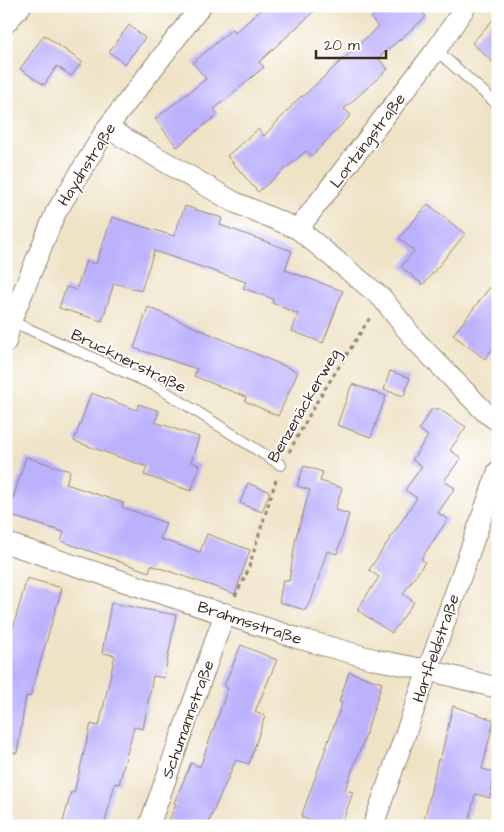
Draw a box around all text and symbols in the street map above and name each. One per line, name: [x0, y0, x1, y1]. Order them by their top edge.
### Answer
scale bar: [316, 28, 386, 60]
text: 20 m: [324, 35, 360, 56]
street label: Lortzingstraße: [325, 88, 412, 193]
street label: Haydnstraße: [53, 118, 122, 211]
street label: Brucknerstraße: [67, 324, 190, 398]
street label: Benzenäckerweg: [262, 345, 346, 467]
street label: Hartfeldstraße: [407, 591, 465, 706]
street label: Brahmsstraße: [195, 596, 305, 650]
street label: Schumannstraße: [156, 657, 220, 782]

